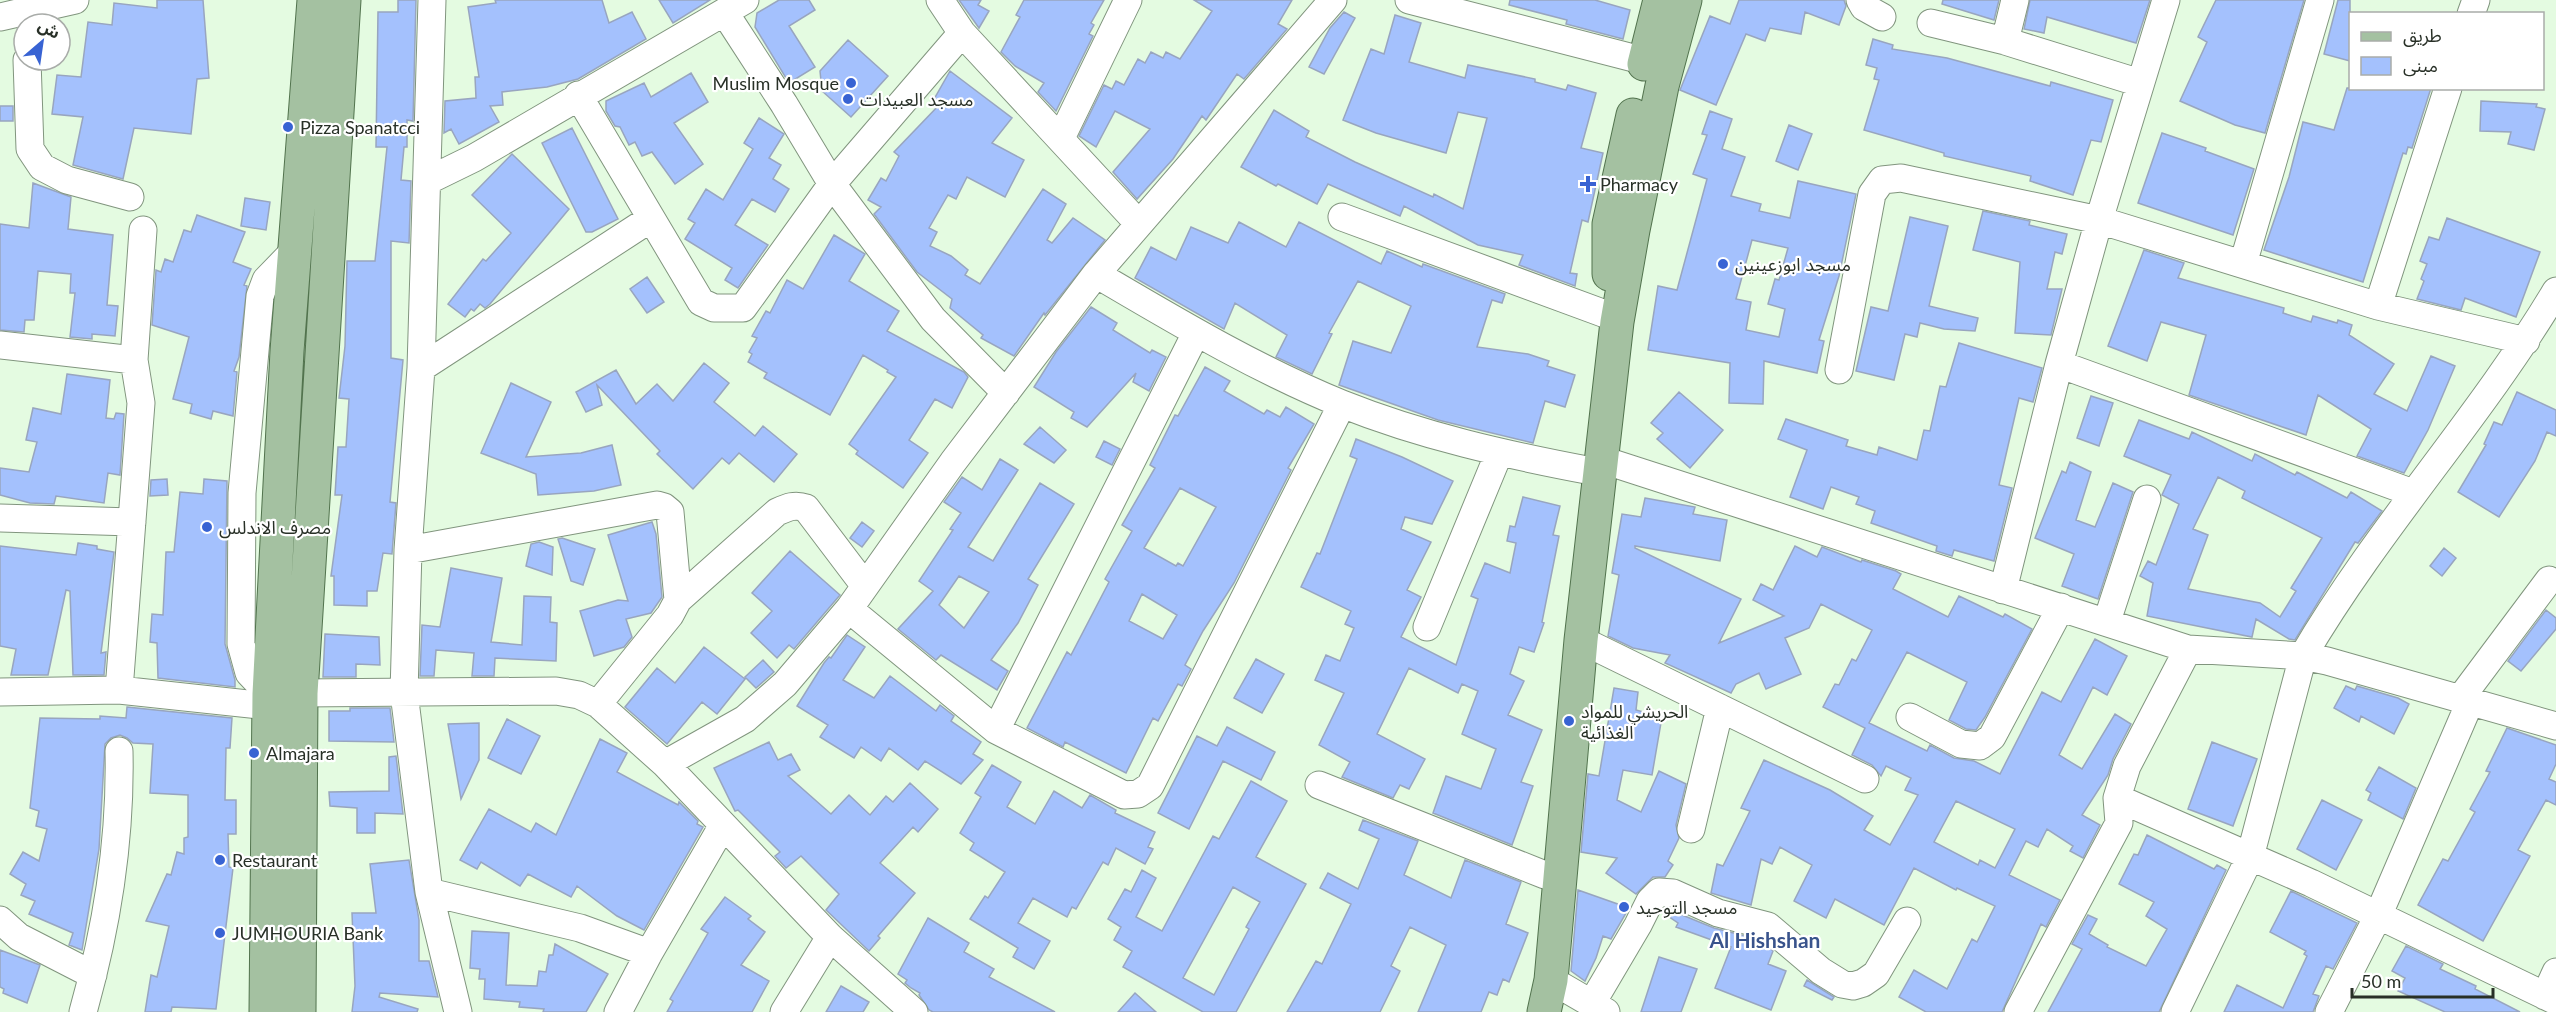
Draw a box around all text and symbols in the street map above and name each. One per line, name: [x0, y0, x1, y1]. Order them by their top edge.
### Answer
north arrow: [12, 12, 72, 72]
legend: [2349, 12, 2544, 90]
text: ش: [35, 15, 64, 43]
text: طريق: [2403, 24, 2442, 47]
text: مبنى: [2403, 54, 2438, 77]
place label: Muslim Mosque: [713, 72, 839, 94]
marker: Muslim Mosque: [844, 76, 858, 90]
place label: مسجد العبيدات: [860, 88, 973, 110]
marker: مسجد العبيدات: [841, 92, 855, 106]
place label: Pizza Spanatcci: [300, 116, 420, 138]
marker: Pizza Spanatcci: [281, 120, 295, 134]
place label: Pharmacy: [1600, 173, 1679, 195]
marker: Pharmacy: [1581, 177, 1595, 191]
place label: مسجد ابوزعينين: [1735, 253, 1851, 276]
marker: مسجد ابوزعينين: [1716, 257, 1730, 271]
place label: مصرف الاندلس: [219, 516, 331, 539]
marker: مصرف الاندلس: [200, 520, 214, 534]
place label: الحريشي للمواد الغذائية: [1581, 700, 1688, 743]
marker: الحريشي للمواد الغذائية: [1562, 714, 1576, 728]
place label: Almajara: [266, 742, 335, 764]
marker: Almajara: [247, 746, 261, 760]
place label: Restaurant: [232, 849, 318, 871]
marker: Restaurant: [213, 853, 227, 867]
place label: مسجد التوحيد: [1636, 896, 1737, 919]
marker: مسجد التوحيد: [1617, 900, 1631, 914]
place label: JUMHOURIA Bank: [232, 922, 384, 944]
marker: JUMHOURIA Bank: [213, 926, 227, 940]
district label: Al Hishshan: [1709, 927, 1820, 952]
scale bar: [2352, 961, 2493, 999]
text: 50 m: [2361, 970, 2401, 992]

